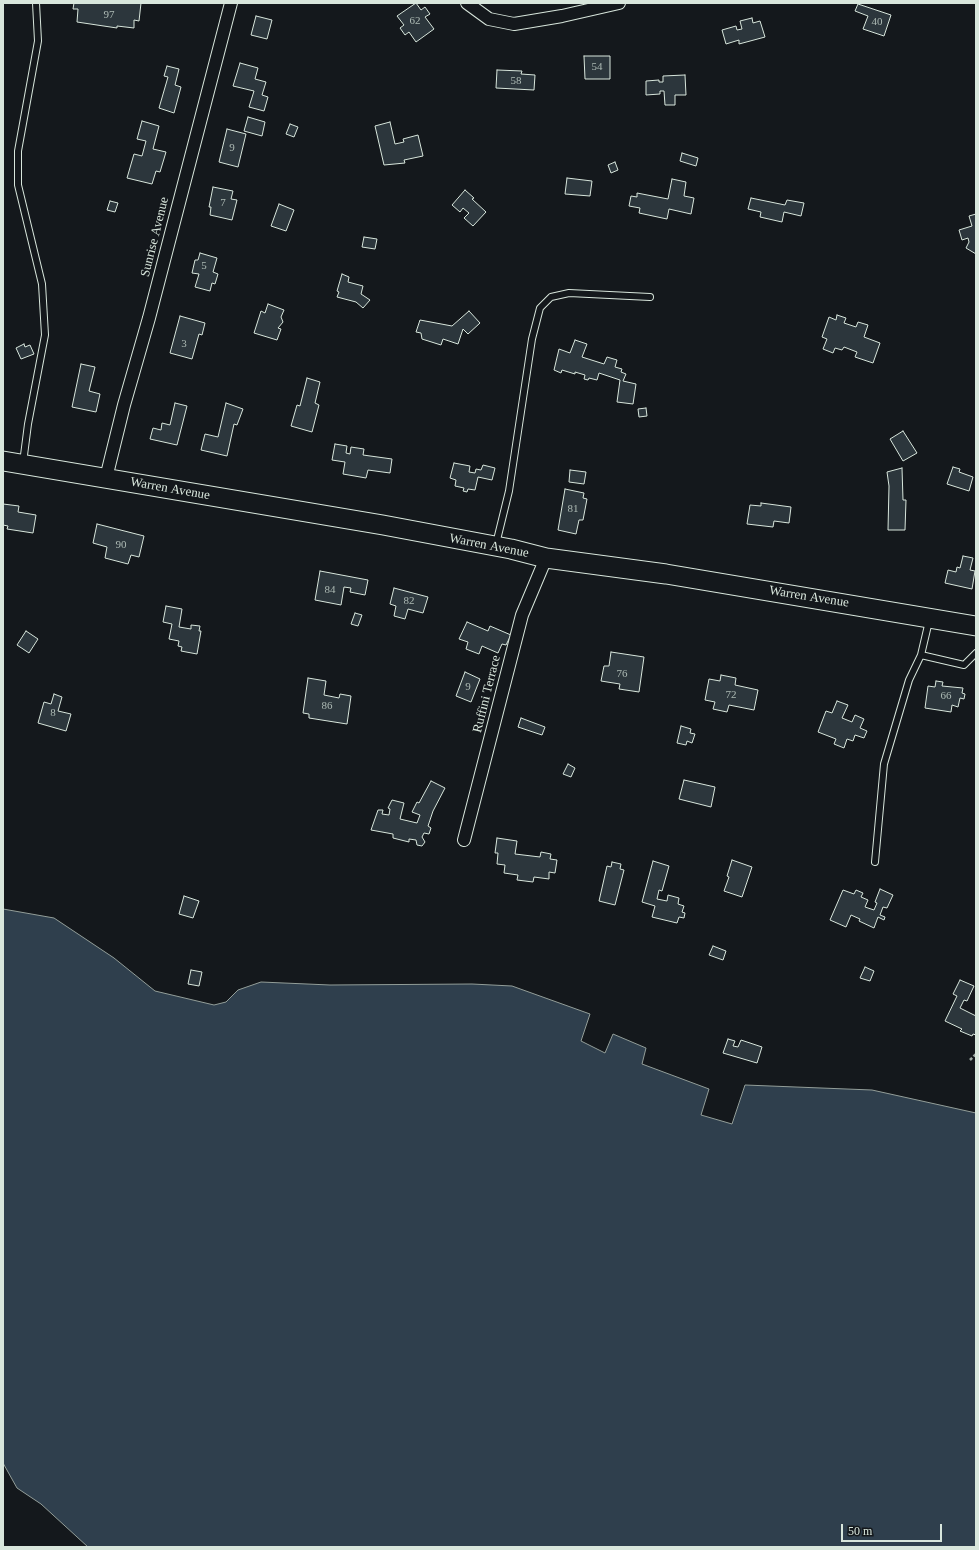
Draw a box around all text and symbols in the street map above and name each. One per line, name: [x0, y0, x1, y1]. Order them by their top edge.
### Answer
house number: 97: [104, 8, 114, 22]
house number: 62: [410, 14, 420, 28]
house number: 40: [872, 15, 882, 29]
house number: 54: [592, 60, 602, 74]
house number: 58: [510, 74, 522, 88]
house number: 9: [229, 141, 235, 155]
street label: Sunrise Avenue: [138, 195, 172, 279]
house number: 7: [220, 196, 226, 210]
house number: 5: [201, 259, 207, 273]
house number: 3: [181, 337, 187, 351]
street label: Warren Avenue: [129, 474, 211, 504]
house number: 81: [568, 502, 578, 516]
street label: Warren Avenue: [448, 531, 530, 561]
house number: 90: [116, 538, 126, 552]
house number: 84: [324, 583, 336, 597]
street label: Warren Avenue: [768, 583, 850, 611]
house number: 82: [404, 594, 414, 608]
street label: Ruffini Terrace: [470, 654, 504, 734]
house number: 76: [616, 667, 628, 681]
house number: 9: [465, 680, 471, 694]
house number: 72: [726, 688, 736, 702]
house number: 66: [940, 689, 952, 703]
house number: 86: [322, 699, 332, 713]
house number: 8: [50, 706, 56, 720]
scale bar: [843, 1516, 944, 1542]
text: 50 m: [848, 1524, 872, 1538]

